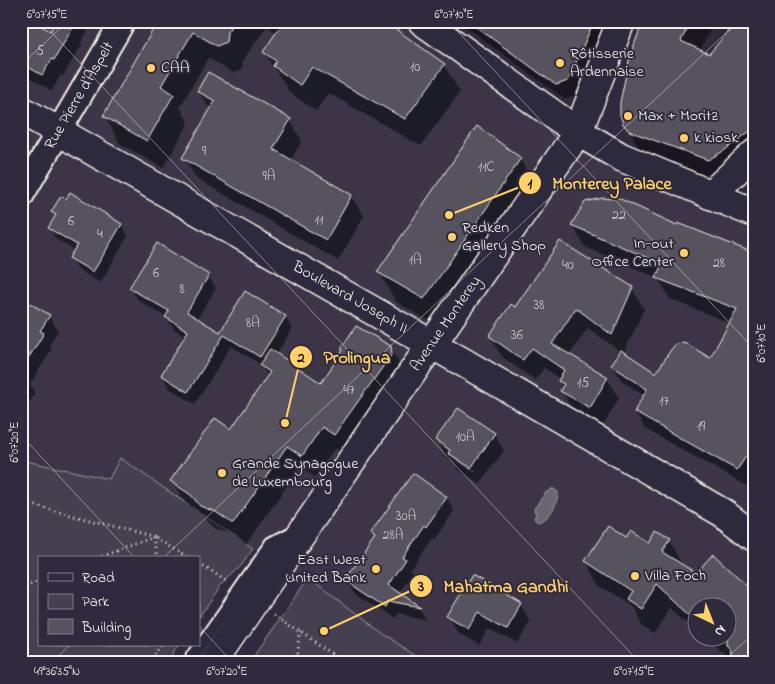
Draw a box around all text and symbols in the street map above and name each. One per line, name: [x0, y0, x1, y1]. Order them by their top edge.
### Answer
text: 6°07'15"E: [27, 6, 67, 24]
text: 6°07'10"E: [435, 6, 473, 24]
street label: Rue Pierre d'Aspelt: [38, 37, 121, 154]
house number: 5: [36, 41, 44, 62]
place label: Rôtisserie Ardennaise: [570, 42, 644, 84]
place label: CAA: [161, 56, 190, 80]
house number: 10: [410, 57, 420, 78]
marker: Rôtisserie Ardennaise: [554, 57, 566, 69]
marker: CAA: [145, 62, 157, 74]
place label: Max + Moritz: [638, 104, 718, 128]
marker: Max + Moritz: [622, 110, 634, 122]
place label: k kiosk: [694, 126, 739, 150]
marker: k kiosk: [678, 132, 690, 144]
house number: 9: [202, 141, 207, 162]
house number: 11C: [478, 157, 495, 178]
house number: 9A: [263, 166, 275, 187]
callout: Monterey Palace: [517, 166, 682, 199]
text: Monterey Palace: [552, 172, 673, 199]
text: 1: [528, 173, 533, 195]
house number: 22: [612, 205, 626, 226]
house number: 11: [315, 210, 324, 231]
house number: 6: [68, 211, 74, 232]
place label: Redken Gallery Shop: [462, 216, 546, 258]
house number: 4: [97, 224, 103, 245]
marker: Redken Gallery Shop: [446, 231, 458, 243]
place label: In-out Office Center: [592, 232, 675, 274]
marker: In-out Office Center: [678, 247, 690, 259]
house number: 1A: [408, 250, 422, 271]
house number: 28: [713, 253, 725, 274]
street label: Boulevard Joseph II: [287, 255, 413, 340]
house number: 40: [562, 255, 574, 276]
house number: 6: [153, 263, 159, 284]
street label: Avenue Monterey: [404, 271, 487, 376]
house number: 8: [179, 279, 185, 300]
house number: 38: [533, 295, 545, 316]
house number: 8A: [246, 313, 260, 334]
text: 6°07'10"E: [753, 324, 771, 362]
house number: 36: [511, 325, 523, 346]
callout: Prolingua: [288, 340, 400, 373]
text: Prolingua: [324, 346, 391, 373]
text: 2: [296, 347, 305, 369]
house number: 15: [577, 373, 589, 394]
house number: 47: [343, 380, 355, 401]
house number: 17: [659, 391, 669, 412]
house number: 19: [697, 416, 706, 437]
text: 6°07'20"E: [6, 421, 24, 463]
house number: 10A: [455, 427, 475, 448]
place label: Grande Synagogue de Luxembourg: [232, 452, 359, 494]
marker: Grande Synagogue de Luxembourg: [216, 467, 228, 479]
house number: 30A: [396, 506, 416, 527]
house number: 28A: [383, 525, 403, 546]
place label: East West United Bank: [285, 548, 367, 590]
legend: [38, 556, 200, 646]
marker: East West United Bank: [370, 563, 382, 575]
place label: Villa Foch: [644, 564, 706, 588]
text: Road: [82, 567, 115, 589]
callout: Mahatma Gandhi: [408, 569, 578, 602]
marker: Villa Foch: [629, 570, 641, 582]
text: Mahatma Gandhi: [444, 575, 568, 601]
text: 3: [417, 576, 424, 598]
text: Park: [82, 591, 110, 613]
north arrow: [688, 596, 738, 646]
text: Building: [81, 617, 131, 640]
text: N: [709, 620, 730, 641]
text: 49°36'35"N: [34, 663, 80, 681]
text: 6°07'20"E: [206, 663, 248, 681]
text: 6°07'15"E: [614, 663, 654, 681]

